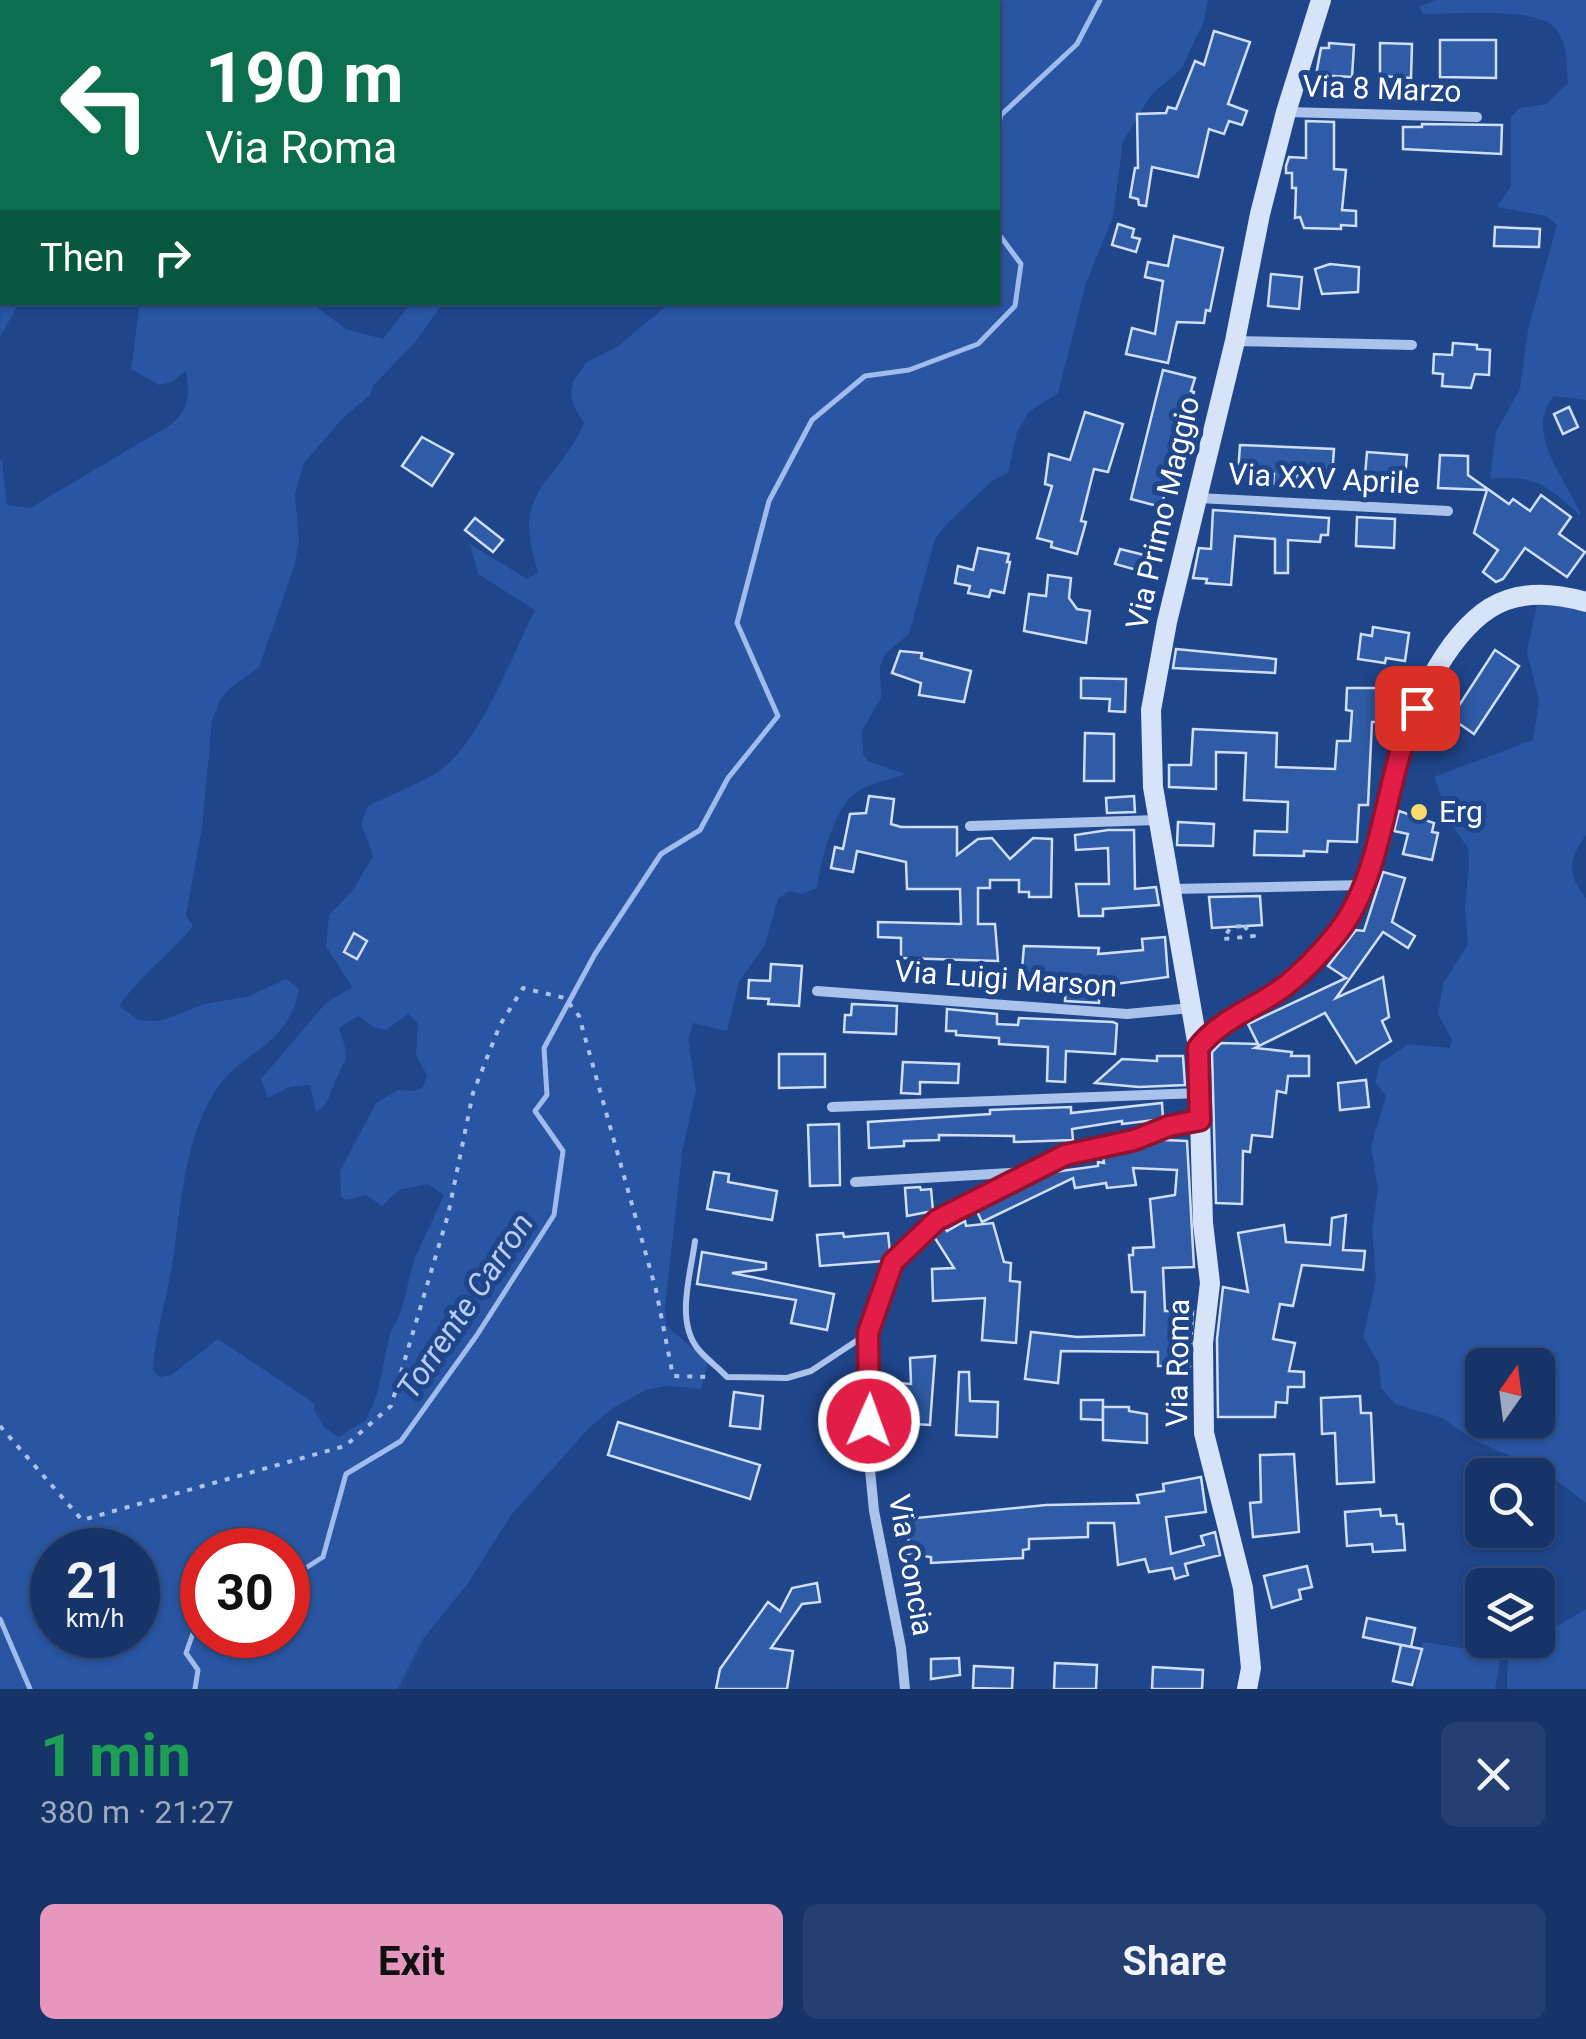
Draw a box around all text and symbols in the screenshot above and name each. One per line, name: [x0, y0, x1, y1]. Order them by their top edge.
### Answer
text: 190 m: [205, 37, 404, 119]
icon: left: [40, 40, 170, 170]
street label: Via 8 Marzo: [1302, 68, 1462, 109]
text: Via Roma: [205, 121, 398, 174]
icon: right: [145, 230, 200, 285]
text: Then: [40, 236, 125, 280]
street label: Via Primo Maggio: [1119, 393, 1206, 633]
street label: Via XXV Aprile: [1227, 456, 1421, 501]
pin: [1375, 666, 1460, 751]
icon: arrive: [1390, 681, 1445, 736]
place label: Erg: [1439, 794, 1483, 829]
marker: Erg: [1408, 801, 1430, 823]
street label: Via Luigi Marson: [894, 953, 1118, 1004]
water label: Torrente Carron: [389, 1206, 541, 1406]
street label: Via Roma: [1159, 1299, 1196, 1427]
north arrow: [1465, 1348, 1555, 1438]
map controls: [1465, 1348, 1555, 1658]
position arrow: [817, 1369, 921, 1473]
button: search: [1465, 1458, 1555, 1548]
street label: Via Concia: [882, 1492, 941, 1638]
speed limit sign: 30: [180, 1528, 310, 1658]
text: 21: [66, 1552, 124, 1610]
button: layers: [1465, 1568, 1555, 1658]
text: km/h: [66, 1604, 124, 1633]
text: 1 min: [40, 1720, 191, 1791]
button: close: [1441, 1722, 1546, 1827]
text: 380 m · 21:27: [40, 1793, 234, 1831]
button: Exit: [40, 1904, 783, 2019]
button: Share: [803, 1904, 1546, 2019]

